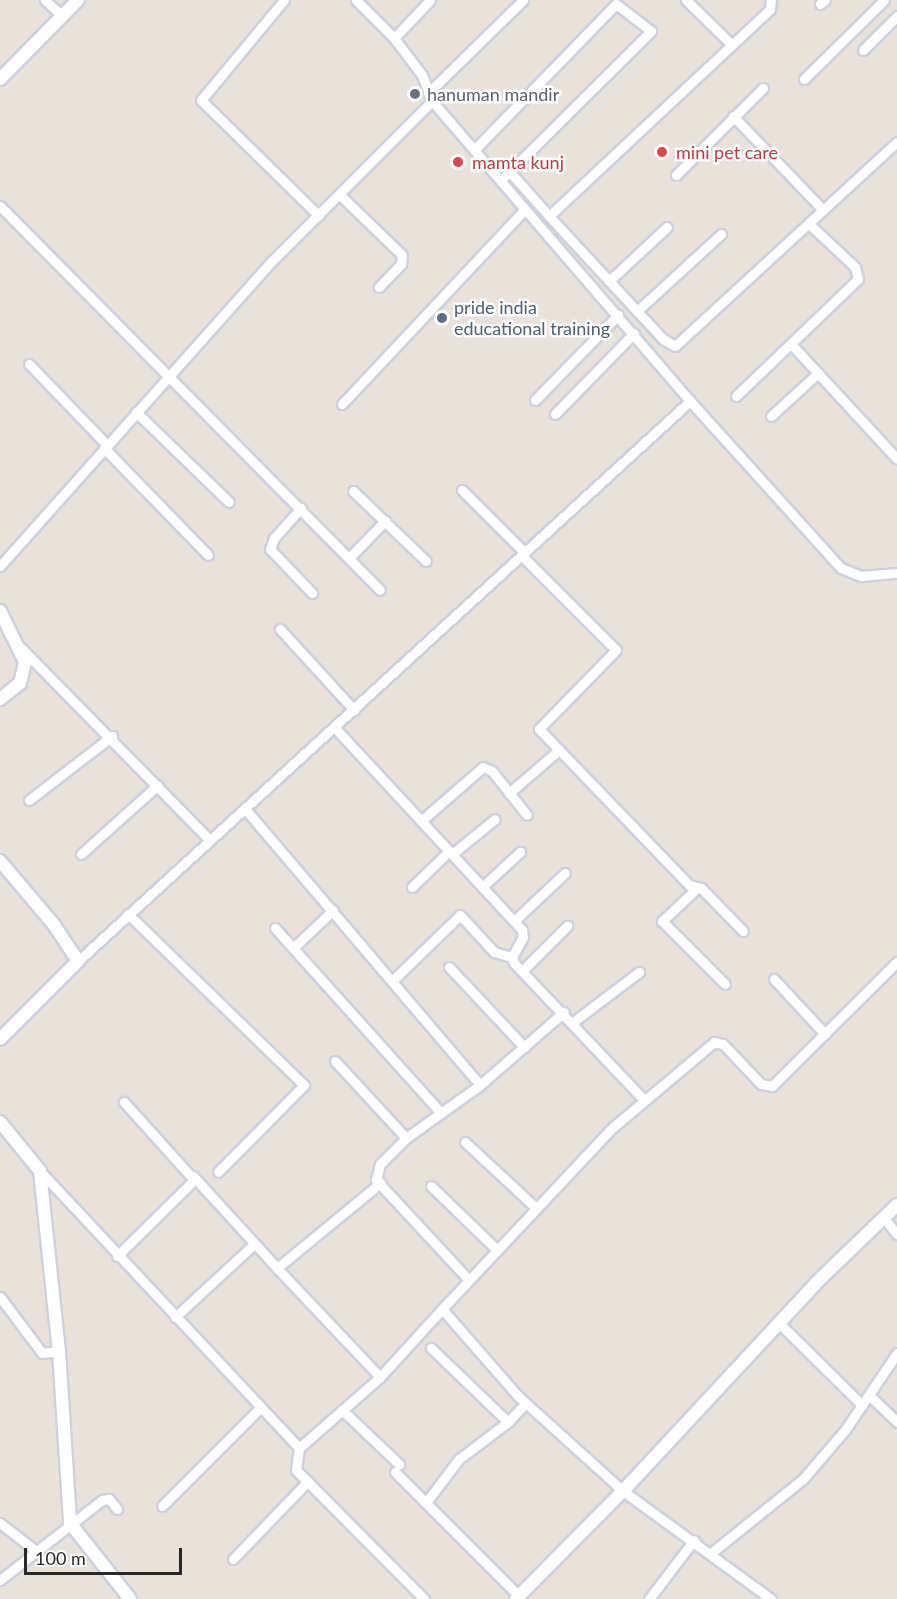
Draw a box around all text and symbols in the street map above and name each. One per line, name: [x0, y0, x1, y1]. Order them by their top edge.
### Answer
place label: hanuman mandir: [427, 83, 559, 105]
marker: hanuman mandir: [408, 87, 422, 101]
place label: mini pet care: [676, 141, 778, 163]
marker: mini pet care: [653, 143, 671, 161]
place label: mamta kunj: [472, 151, 564, 173]
marker: mamta kunj: [449, 153, 467, 171]
place label: pride india educational training: [454, 297, 610, 340]
marker: pride india educational training: [435, 311, 449, 325]
scale bar: [27, 1536, 184, 1574]
text: 100 m: [35, 1547, 86, 1569]

